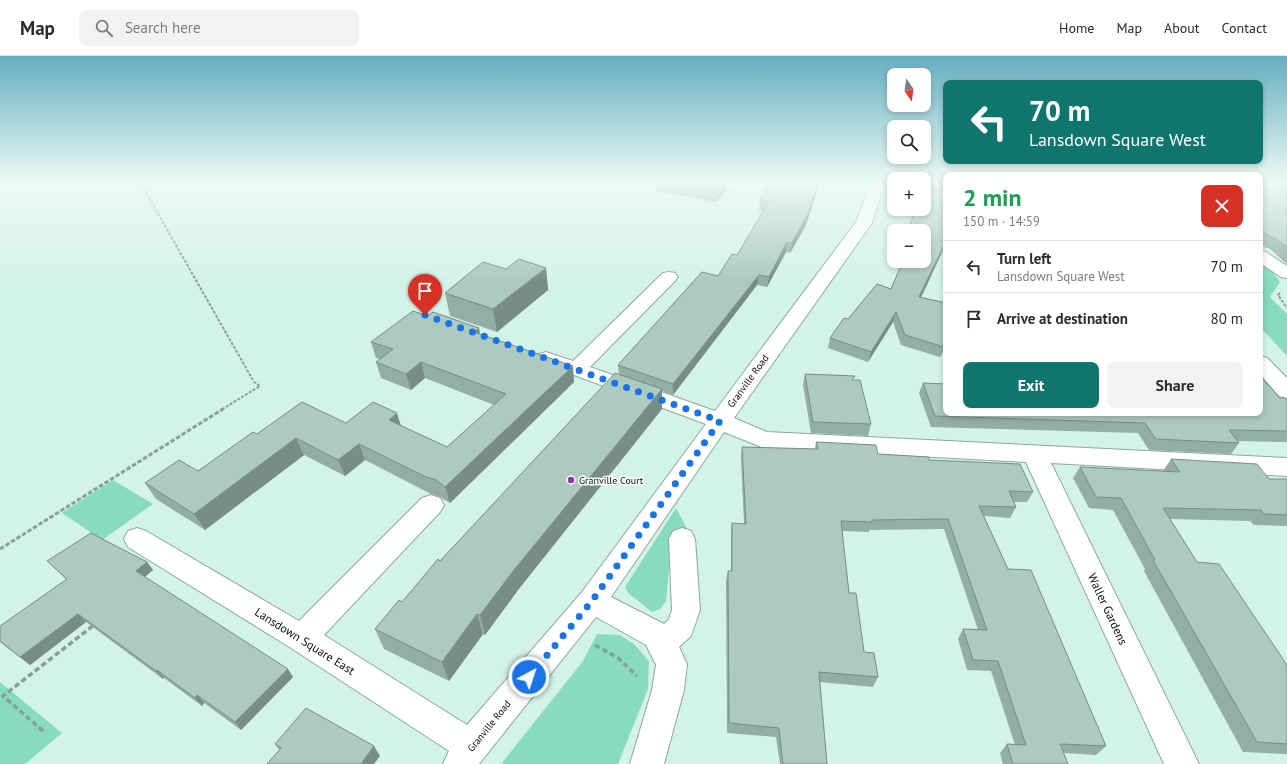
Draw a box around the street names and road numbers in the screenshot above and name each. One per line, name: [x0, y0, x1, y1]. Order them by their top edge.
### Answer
street label: Granville Road: [724, 352, 772, 410]
street label: Waller Gardens: [1085, 571, 1131, 647]
street label: Lansdown Square East: [252, 604, 358, 678]
street label: Granville Road: [464, 698, 514, 754]

